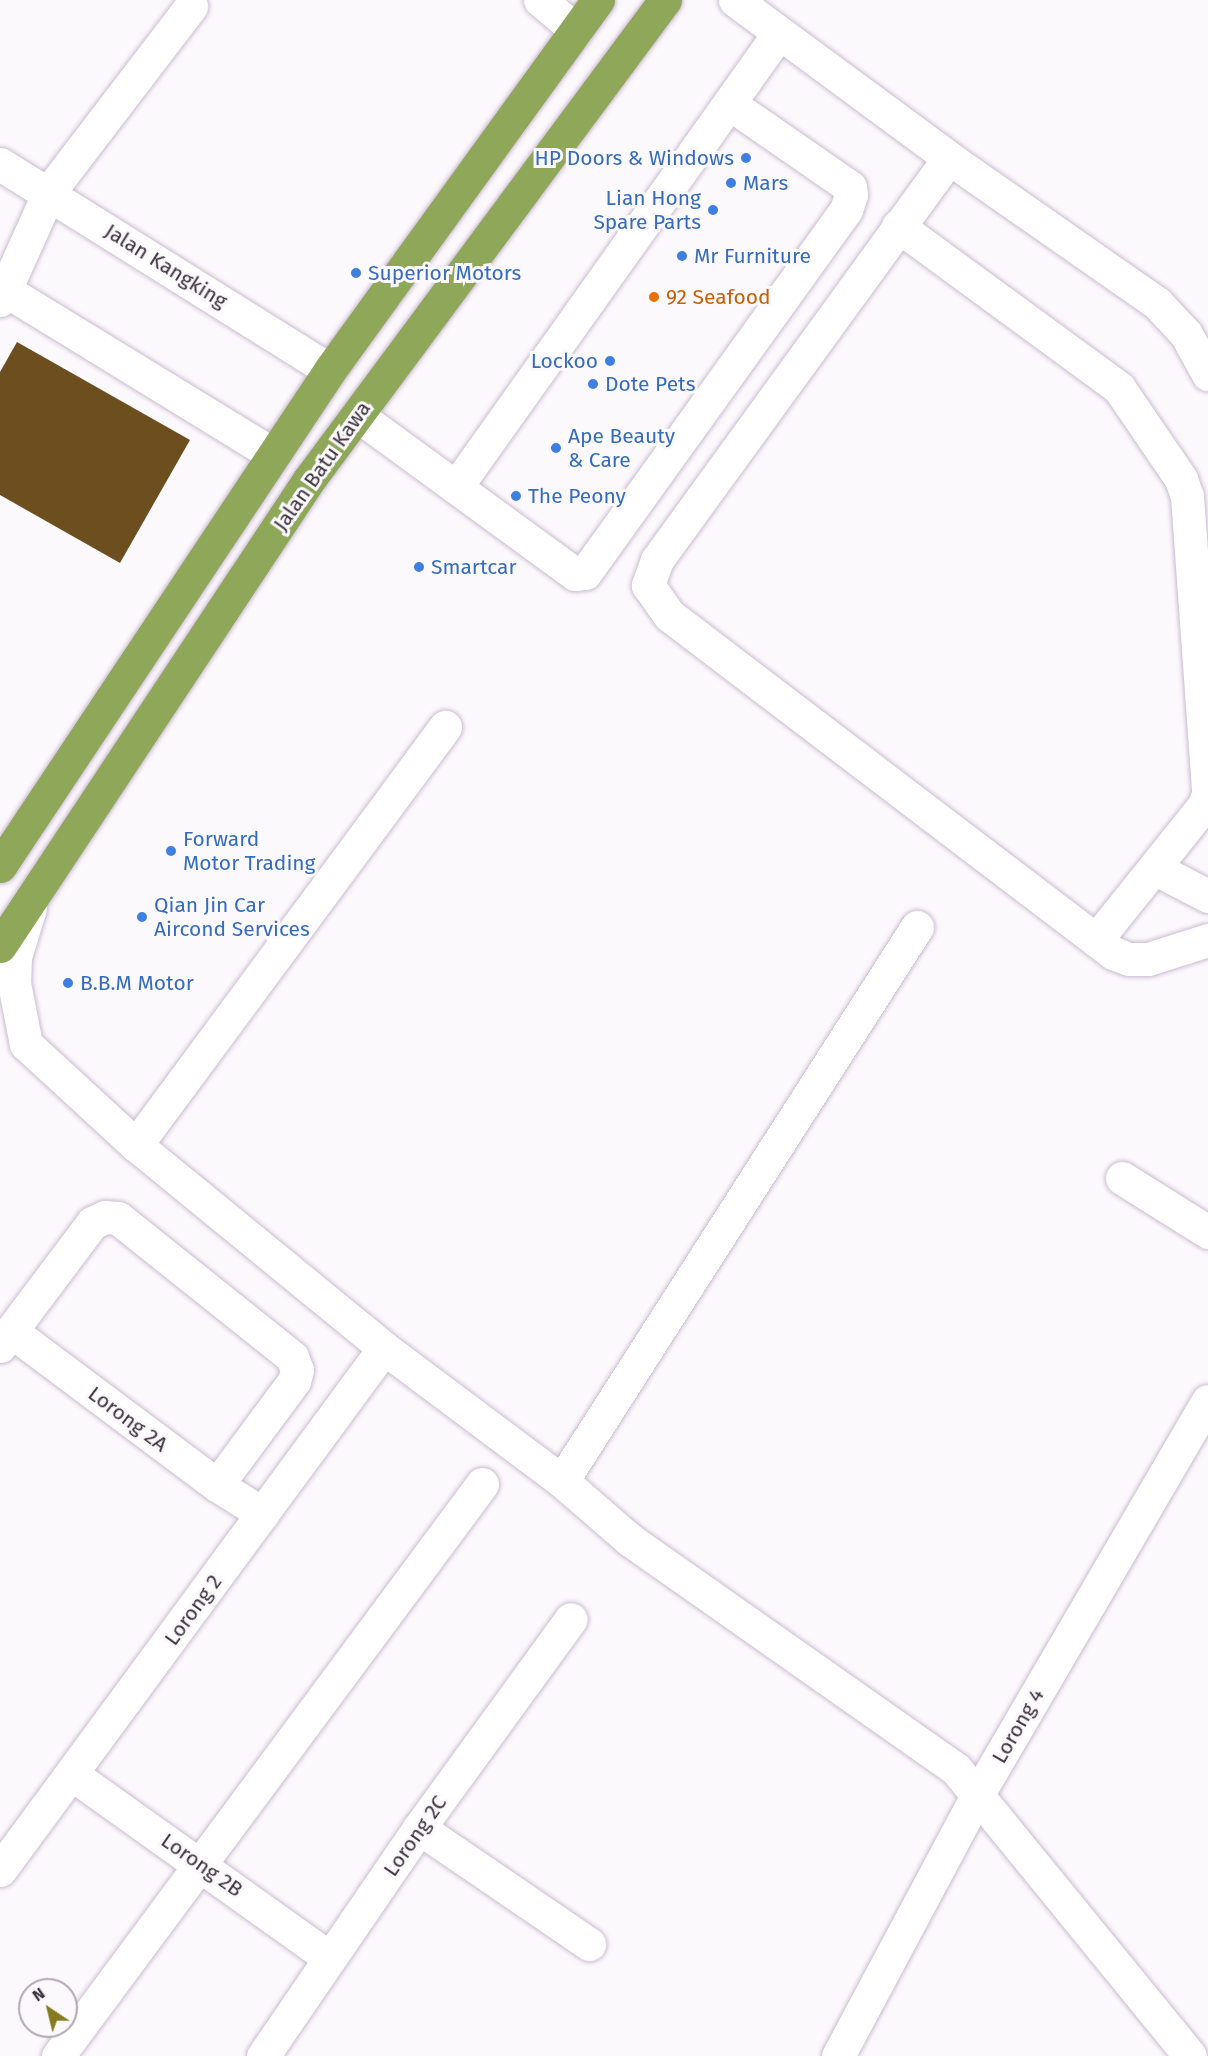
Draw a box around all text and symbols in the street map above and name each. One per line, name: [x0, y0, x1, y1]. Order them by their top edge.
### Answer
place label: HP Doors & Windows: [535, 145, 734, 171]
marker: HP Doors & Windows: [739, 151, 753, 165]
place label: Mars: [743, 170, 788, 196]
marker: Mars: [724, 176, 738, 190]
place label: Lian Hong Spare Parts: [593, 185, 701, 235]
marker: Lian Hong Spare Parts: [706, 203, 720, 217]
street label: Jalan Kangking: [100, 218, 232, 314]
place label: Mr Furniture: [694, 243, 811, 269]
marker: Mr Furniture: [675, 249, 689, 263]
place label: Superior Motors: [368, 260, 521, 286]
marker: Superior Motors: [349, 266, 363, 280]
place label: 92 Seafood: [666, 284, 771, 310]
marker: 92 Seafood: [647, 290, 661, 304]
place label: Lockoo: [531, 348, 598, 374]
marker: Lockoo: [603, 354, 617, 368]
place label: Dote Pets: [605, 371, 695, 397]
marker: Dote Pets: [586, 377, 600, 391]
street label: Jalan Batu Kawa: [268, 396, 376, 536]
place label: Ape Beauty & Care: [568, 423, 675, 473]
marker: Ape Beauty & Care: [549, 441, 563, 455]
place label: The Peony: [528, 483, 626, 509]
marker: The Peony: [509, 489, 523, 503]
place label: Smartcar: [431, 554, 517, 580]
marker: Smartcar: [412, 560, 426, 574]
place label: Forward Motor Trading: [183, 826, 316, 876]
marker: Forward Motor Trading: [164, 844, 178, 858]
place label: Qian Jin Car Aircond Services: [154, 892, 310, 942]
marker: Qian Jin Car Aircond Services: [135, 910, 149, 924]
place label: B.B.M Motor: [80, 970, 194, 996]
marker: B.B.M Motor: [61, 976, 75, 990]
street label: Lorong 2A: [83, 1381, 173, 1457]
street label: Lorong 2: [159, 1570, 227, 1650]
street label: Lorong 4: [987, 1684, 1049, 1768]
street label: Lorong 2C: [378, 1791, 452, 1881]
street label: Lorong 2B: [156, 1828, 248, 1902]
north arrow: [18, 1978, 78, 2038]
text: N: [29, 1984, 48, 2005]

